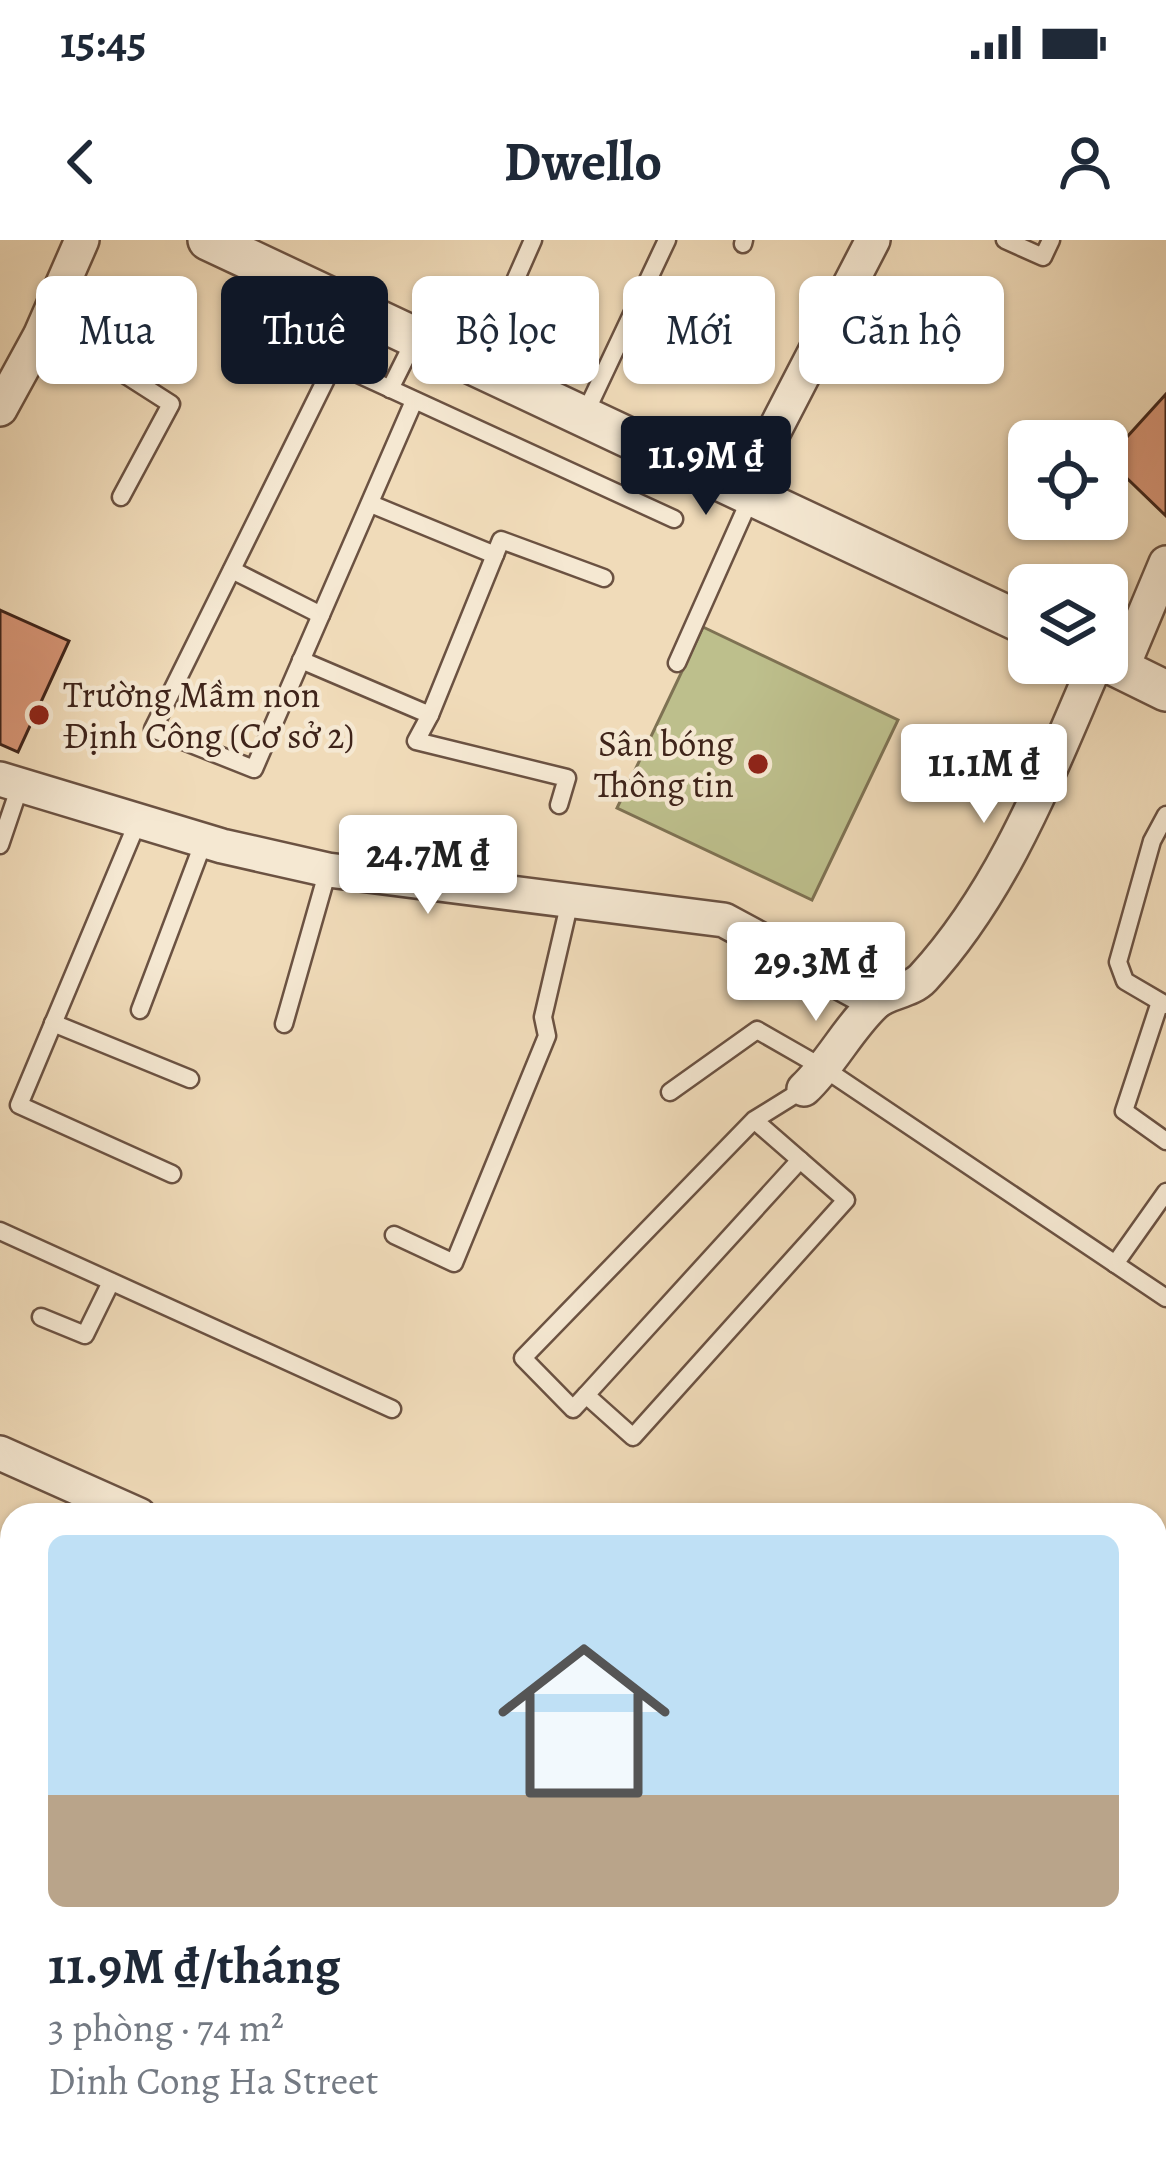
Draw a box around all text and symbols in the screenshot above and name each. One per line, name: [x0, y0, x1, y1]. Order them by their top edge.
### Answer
text: 15:45: [60, 11, 146, 73]
text: Dwello: [504, 125, 662, 199]
icon: back: [48, 129, 114, 195]
icon: person: [1052, 129, 1118, 195]
chip: Mua: [36, 276, 197, 384]
chip: Thuê: [221, 276, 388, 384]
chip: Bộ lọc: [412, 276, 599, 384]
chip: Mới: [623, 276, 775, 384]
chip: Căn hộ: [799, 276, 1004, 384]
pin: 11.9M ₫: [595, 416, 817, 518]
map controls: [1008, 420, 1128, 684]
button: locate: [1008, 420, 1128, 540]
text: 11.9M ₫: [648, 428, 764, 481]
button: layers: [1008, 564, 1128, 684]
place label: Trường Mầm non Định Công (Cơ sở 2): [63, 670, 354, 760]
marker: Trường Mầm non Định Công (Cơ sở 2): [26, 702, 52, 728]
place label: Sân bóng Thông tin: [594, 719, 734, 809]
pin: 11.1M ₫: [873, 724, 1095, 826]
text: 11.1M ₫: [928, 736, 1040, 789]
marker: Sân bóng Thông tin: [745, 751, 771, 777]
pin: 24.7M ₫: [317, 815, 539, 917]
text: 24.7M ₫: [366, 827, 490, 880]
pin: 29.3M ₫: [705, 922, 927, 1024]
text: 29.3M ₫: [754, 934, 878, 987]
icon: home: [476, 1613, 692, 1829]
text: 11.9M ₫/tháng: [48, 1931, 340, 2001]
text: 3 phòng · 74 m²: [48, 2001, 284, 2054]
text: Dinh Cong Ha Street: [48, 2054, 378, 2107]

